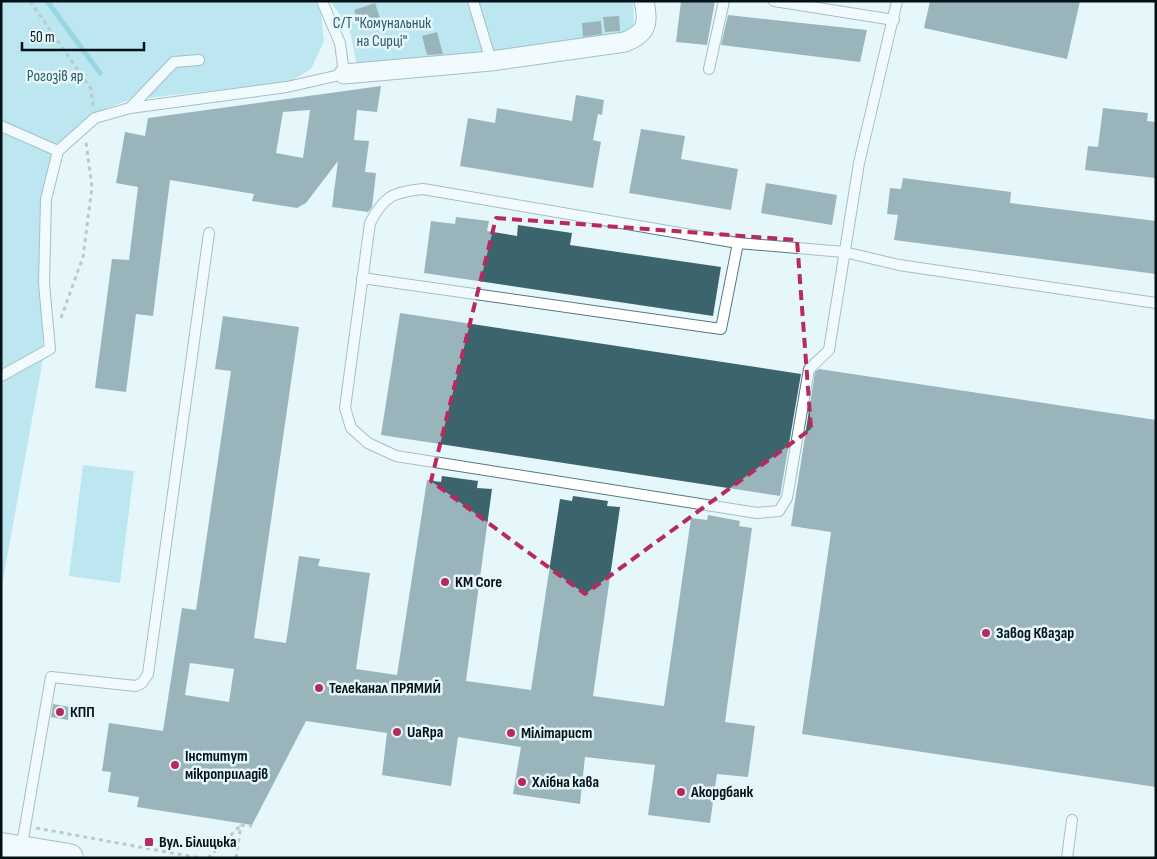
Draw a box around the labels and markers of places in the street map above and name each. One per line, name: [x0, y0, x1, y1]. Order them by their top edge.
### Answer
place label: KM Core: [455, 573, 502, 592]
marker: KM Core: [439, 576, 451, 588]
place label: Завод Квазар: [996, 624, 1074, 643]
marker: Завод Квазар: [980, 627, 992, 639]
place label: Телеканал ПРЯМИЙ: [329, 679, 441, 698]
marker: Телеканал ПРЯМИЙ: [313, 682, 325, 694]
place label: КПП: [70, 703, 95, 722]
marker: КПП: [54, 706, 66, 718]
place label: UaRpa: [407, 723, 443, 742]
place label: Мілітарист: [521, 724, 592, 743]
marker: UaRpa: [391, 726, 403, 738]
marker: Мілітарист: [505, 727, 517, 739]
place label: Інститут мікроприладів: [185, 747, 268, 784]
marker: Інститут мікроприладів: [169, 759, 181, 771]
place label: Хлібна кава: [531, 773, 599, 792]
marker: Хлібна кава: [516, 776, 528, 788]
place label: Акордбанк: [690, 783, 754, 802]
marker: Акордбанк: [675, 786, 687, 798]
place label: Вул. Білицька: [159, 833, 236, 852]
marker: Вул. Білицька: [143, 836, 155, 848]

